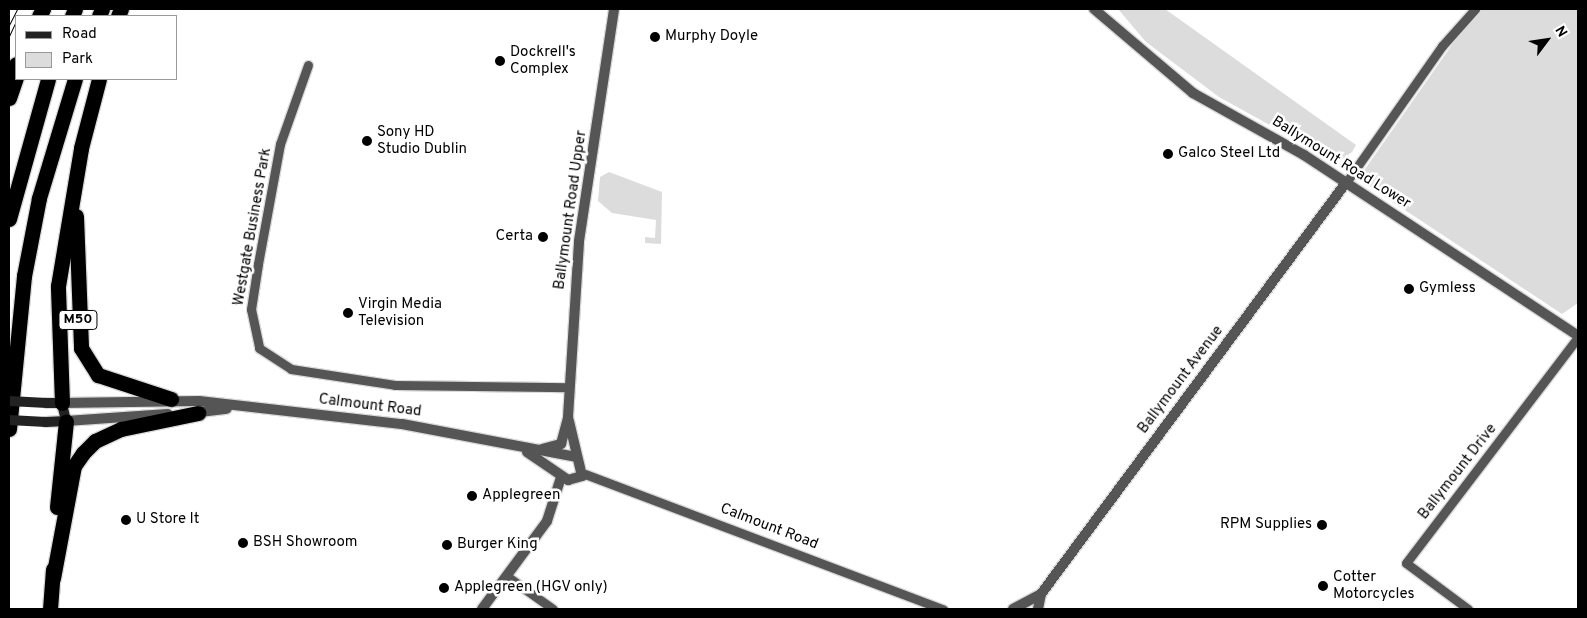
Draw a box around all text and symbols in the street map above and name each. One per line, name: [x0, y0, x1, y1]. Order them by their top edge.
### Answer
legend: [15, 15, 178, 80]
north arrow: [1522, 15, 1572, 65]
text: N: [1550, 23, 1570, 41]
text: Road: [62, 25, 97, 44]
place label: Murphy Doyle: [665, 28, 758, 46]
marker: Murphy Doyle: [649, 31, 661, 43]
place label: Dockrell's Complex: [510, 43, 576, 78]
text: Park: [62, 50, 93, 69]
marker: Dockrell's Complex: [494, 55, 506, 67]
street label: Ballymount Road Lower: [1268, 113, 1414, 213]
place label: Sony HD Studio Dublin: [377, 123, 467, 158]
street label: Ballymount Road Upper: [551, 129, 591, 291]
marker: Sony HD Studio Dublin: [361, 135, 373, 147]
place label: Galco Steel Ltd: [1178, 145, 1280, 163]
street label: Westgate Business Park: [230, 147, 276, 307]
marker: Galco Steel Ltd: [1162, 148, 1174, 160]
place label: Certa: [496, 228, 533, 246]
marker: Certa: [537, 231, 549, 243]
place label: Gymless: [1419, 280, 1476, 298]
marker: Gymless: [1403, 283, 1415, 295]
place label: Virgin Media Television: [358, 295, 442, 330]
marker: Virgin Media Television: [342, 307, 354, 319]
road number: M50: [58, 308, 98, 332]
street label: Ballymount Avenue: [1134, 322, 1228, 438]
street label: Calmount Road: [318, 391, 422, 421]
street label: Ballymount Drive: [1415, 421, 1501, 523]
place label: Applegreen: [482, 487, 560, 505]
marker: Applegreen: [466, 490, 478, 502]
street label: Calmount Road: [717, 500, 821, 554]
place label: U Store It: [136, 511, 199, 529]
marker: U Store It: [120, 514, 132, 526]
place label: RPM Supplies: [1220, 516, 1312, 534]
marker: RPM Supplies: [1316, 519, 1328, 531]
place label: BSH Showroom: [253, 534, 358, 552]
place label: Burger King: [457, 536, 538, 554]
marker: BSH Showroom: [237, 537, 249, 549]
marker: Burger King: [441, 539, 453, 551]
place label: Cotter Motorcycles: [1333, 568, 1414, 603]
place label: Applegreen (HGV only): [454, 579, 608, 597]
marker: Cotter Motorcycles: [1317, 580, 1329, 592]
marker: Applegreen (HGV only): [438, 582, 450, 594]

